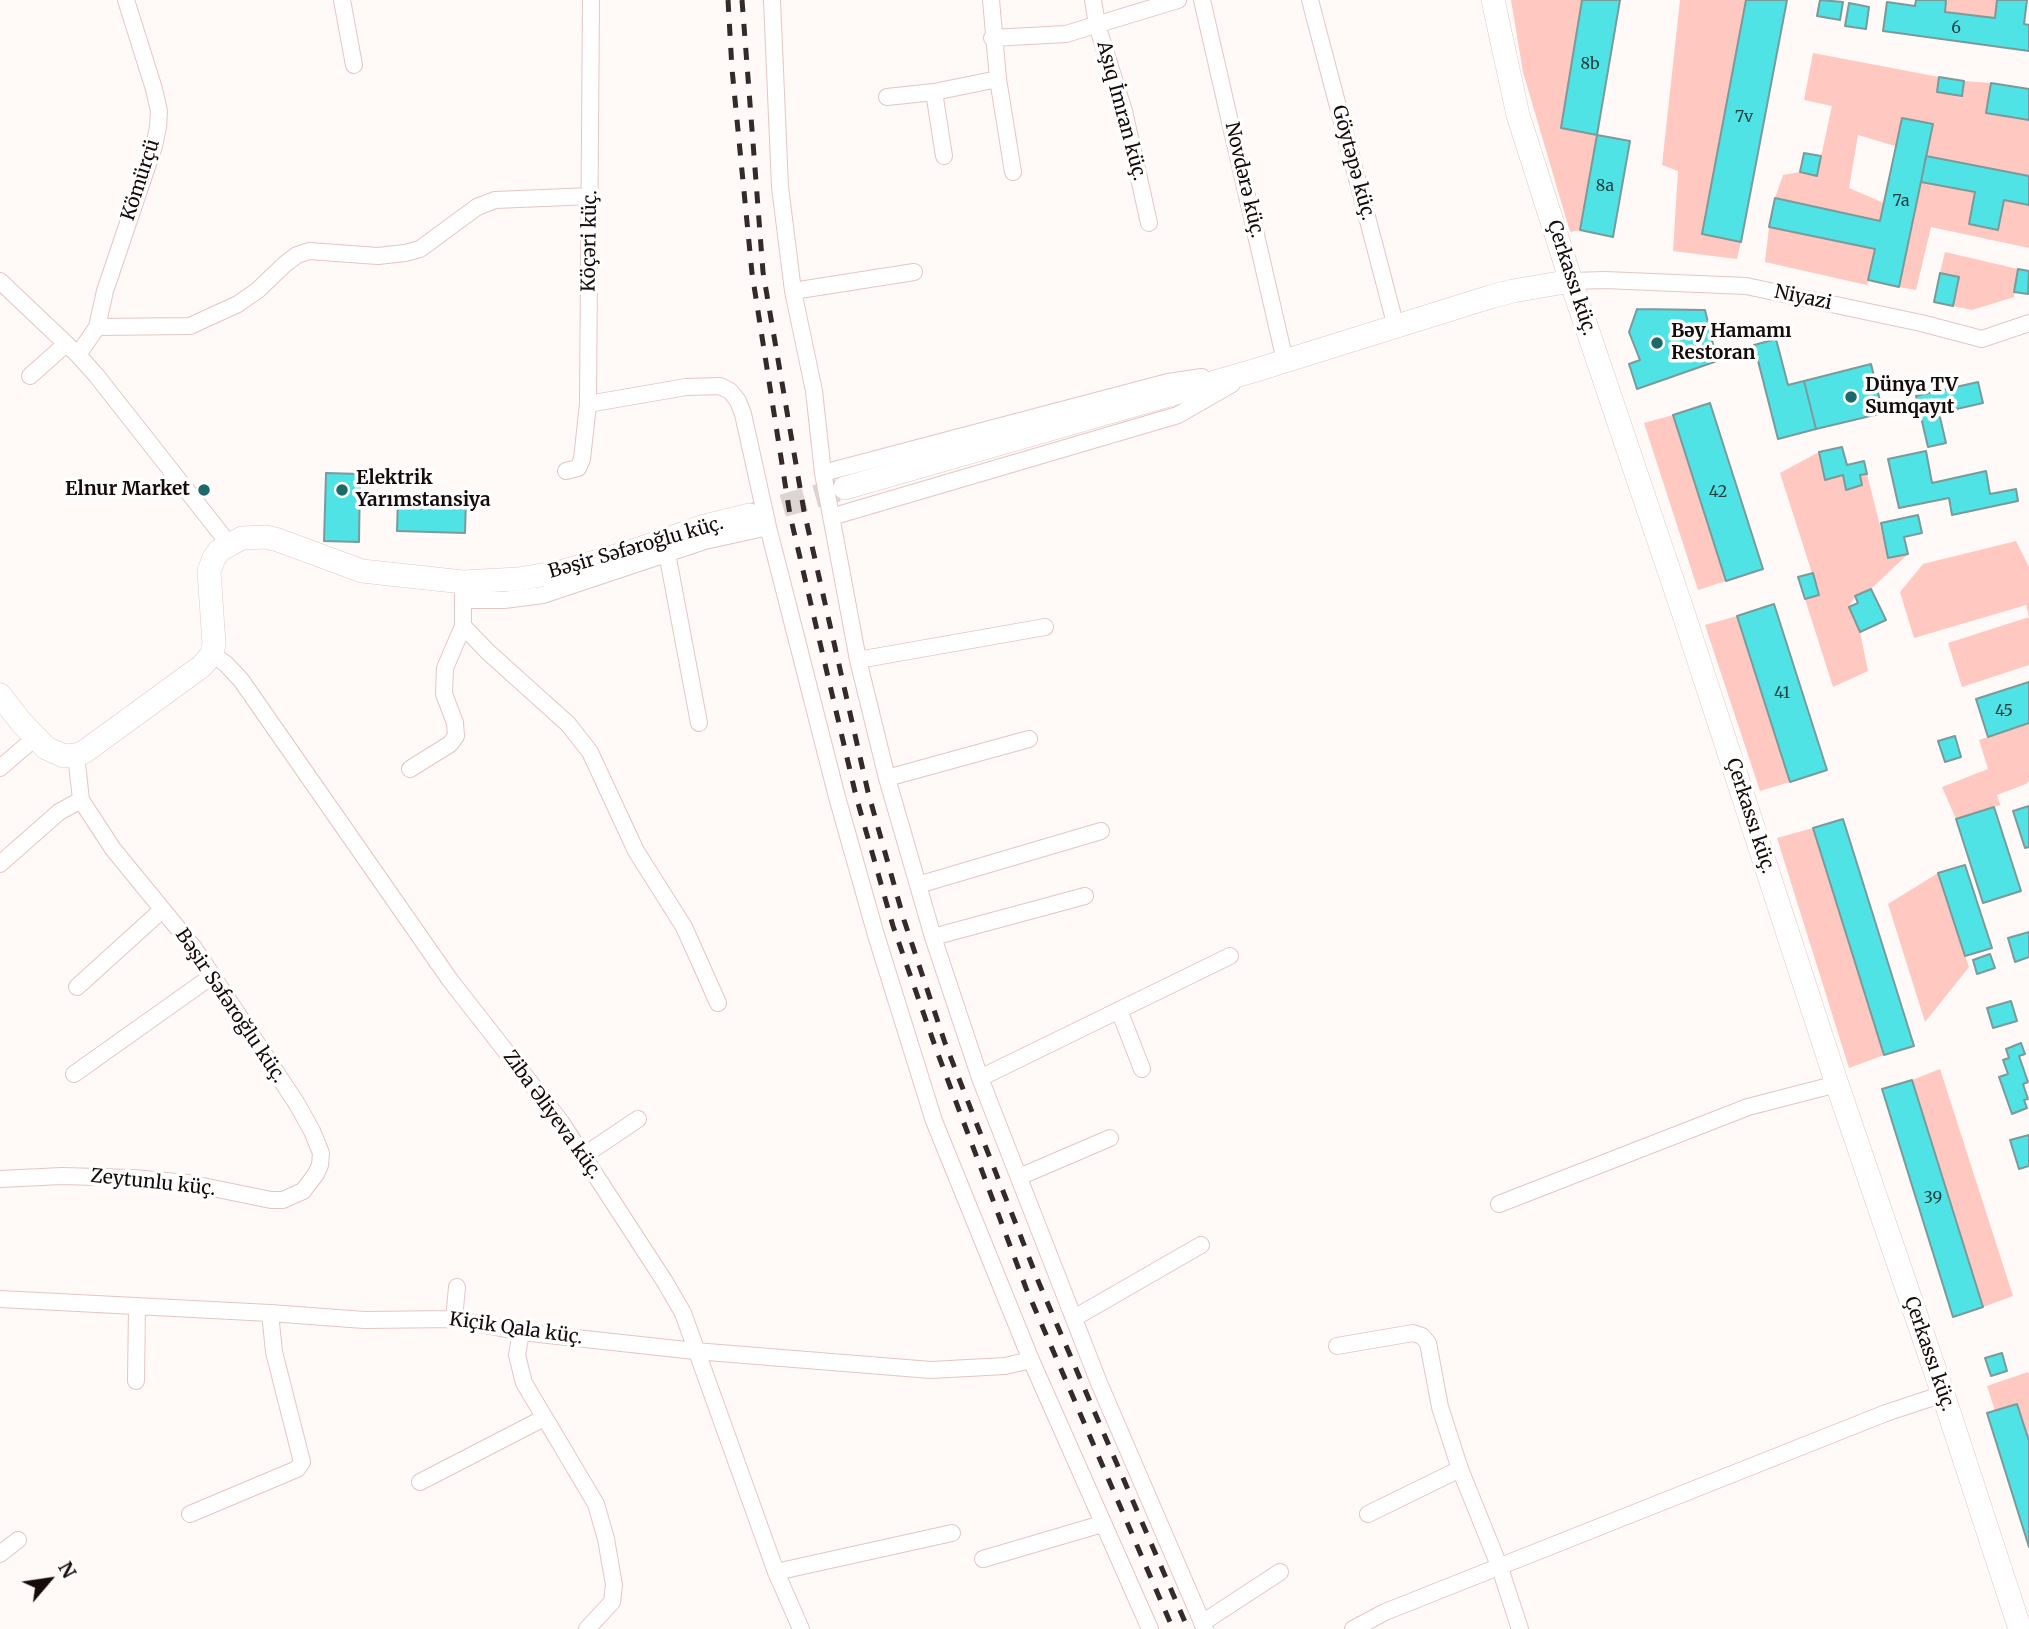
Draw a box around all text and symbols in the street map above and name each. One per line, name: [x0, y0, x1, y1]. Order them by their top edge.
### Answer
house number: 6: [1951, 18, 1961, 38]
street label: Aşıq İmran küç.: [1091, 39, 1151, 183]
house number: 8b: [1580, 54, 1600, 74]
street label: Göytəpə küç.: [1327, 103, 1379, 223]
house number: 7v: [1735, 107, 1753, 127]
street label: Novdərə küç.: [1220, 120, 1268, 240]
street label: Kömürçü: [117, 136, 165, 224]
house number: 8a: [1596, 176, 1614, 196]
street label: Köçəri küç.: [578, 190, 602, 292]
house number: 7a: [1892, 191, 1910, 211]
street label: Çerkassı küç.: [1542, 218, 1600, 338]
street label: Niyazi: [1772, 281, 1834, 315]
place label: Bәy Hamamı Restoran: [1671, 321, 1792, 365]
marker: Bәy Hamamı Restoran: [1649, 335, 1665, 351]
place label: Dünya TV Sumqayıt: [1865, 375, 1958, 419]
marker: Dünya TV Sumqayıt: [1843, 389, 1859, 405]
place label: Elektrik Yarımstansiya: [356, 468, 491, 512]
place label: Elnur Market: [65, 479, 190, 501]
marker: Elnur Market: [196, 482, 212, 498]
marker: Elektrik Yarımstansiya: [334, 482, 350, 498]
house number: 42: [1709, 482, 1727, 502]
street label: Bəşir Səfəroğlu küç.: [546, 512, 726, 584]
house number: 41: [1774, 683, 1790, 703]
house number: 45: [1995, 701, 2013, 721]
street label: Çerkassı küç.: [1721, 756, 1779, 876]
street label: Bəşir Səfəroğlu küç.: [170, 925, 290, 1087]
street label: Ziba Əliyeva küç.: [498, 1046, 606, 1184]
street label: Zeytunlu küç.: [89, 1165, 217, 1201]
house number: 39: [1924, 1188, 1942, 1208]
street label: Çerkassı küç.: [1899, 1294, 1959, 1414]
street label: Kiçik Qala küç.: [448, 1308, 584, 1350]
north arrow: [14, 1545, 84, 1615]
text: N: [53, 1557, 81, 1582]

